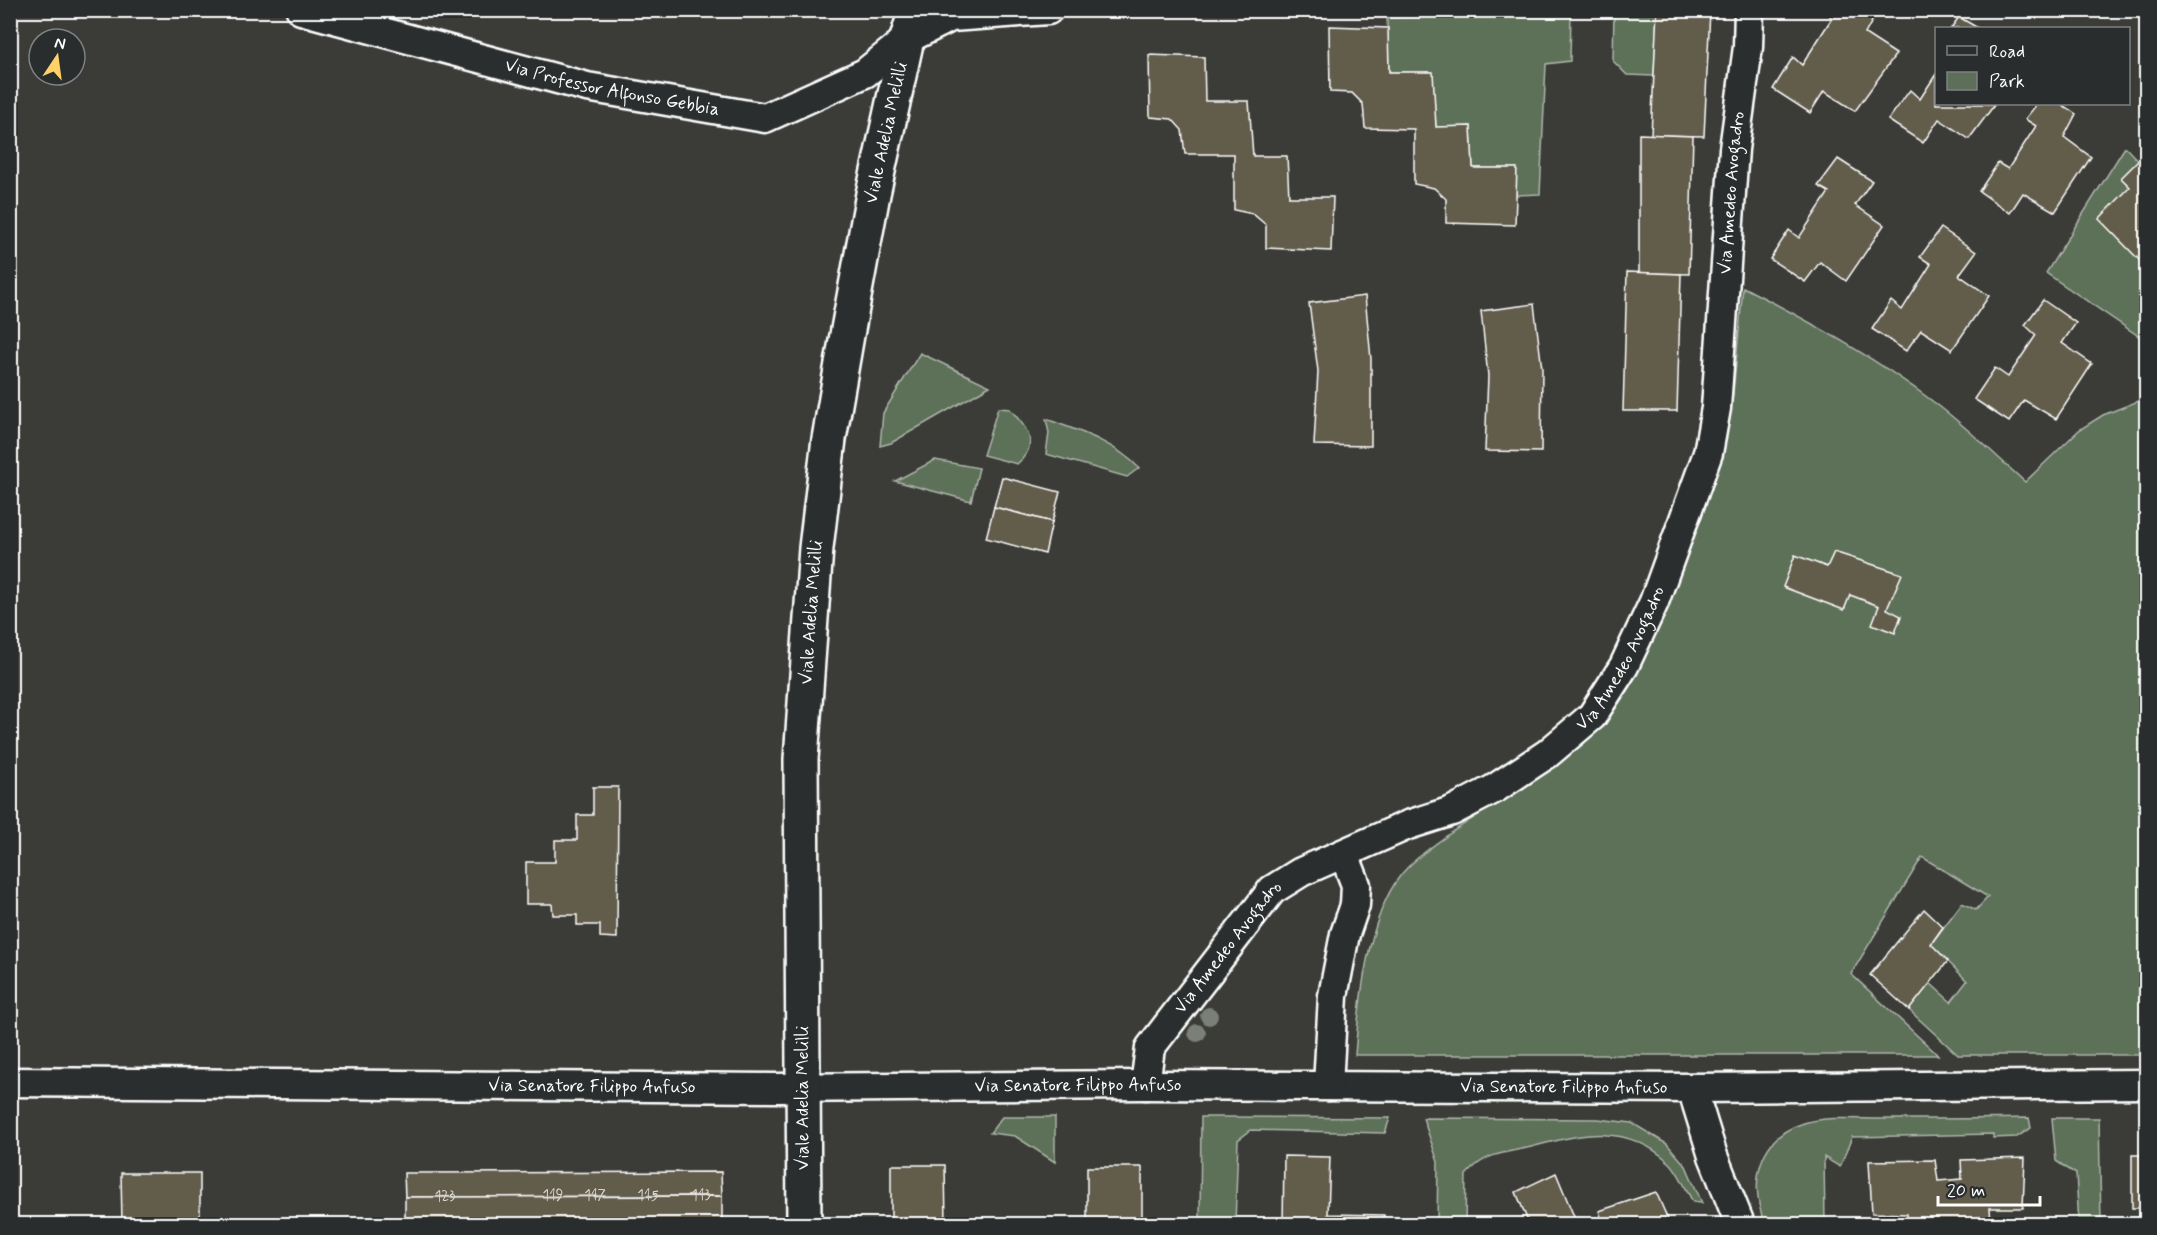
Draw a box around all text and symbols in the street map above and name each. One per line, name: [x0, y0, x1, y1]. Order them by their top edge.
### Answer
north arrow: [27, 27, 87, 87]
legend: [1935, 27, 2130, 105]
text: N: [52, 32, 68, 55]
text: Road: [1989, 40, 2025, 64]
street label: Via Professor Alfonso Gebbia: [502, 53, 721, 122]
street label: Viale Adelia Melilli: [859, 60, 914, 206]
text: Park: [1989, 70, 2025, 94]
street label: Via Amedeo Avogadro: [1713, 110, 1751, 275]
street label: Viale Adelia Melilli: [794, 539, 829, 685]
street label: Via Amedeo Avogadro: [1571, 583, 1671, 736]
street label: Via Amedeo Avogadro: [1169, 875, 1286, 1019]
street label: Viale Adelia Melilli: [791, 1026, 815, 1170]
street label: Via Senatore Filippo Anfuso: [974, 1073, 1182, 1098]
street label: Via Senatore Filippo Anfuso: [488, 1074, 696, 1099]
street label: Via Senatore Filippo Anfuso: [1460, 1075, 1668, 1100]
scale bar: [1938, 1169, 2040, 1207]
text: 20 m: [1947, 1179, 1985, 1203]
house number: 119: [542, 1186, 564, 1206]
house number: 117: [584, 1186, 606, 1206]
house number: 115: [637, 1186, 659, 1206]
house number: 113: [691, 1186, 711, 1206]
house number: 123: [435, 1187, 455, 1207]

